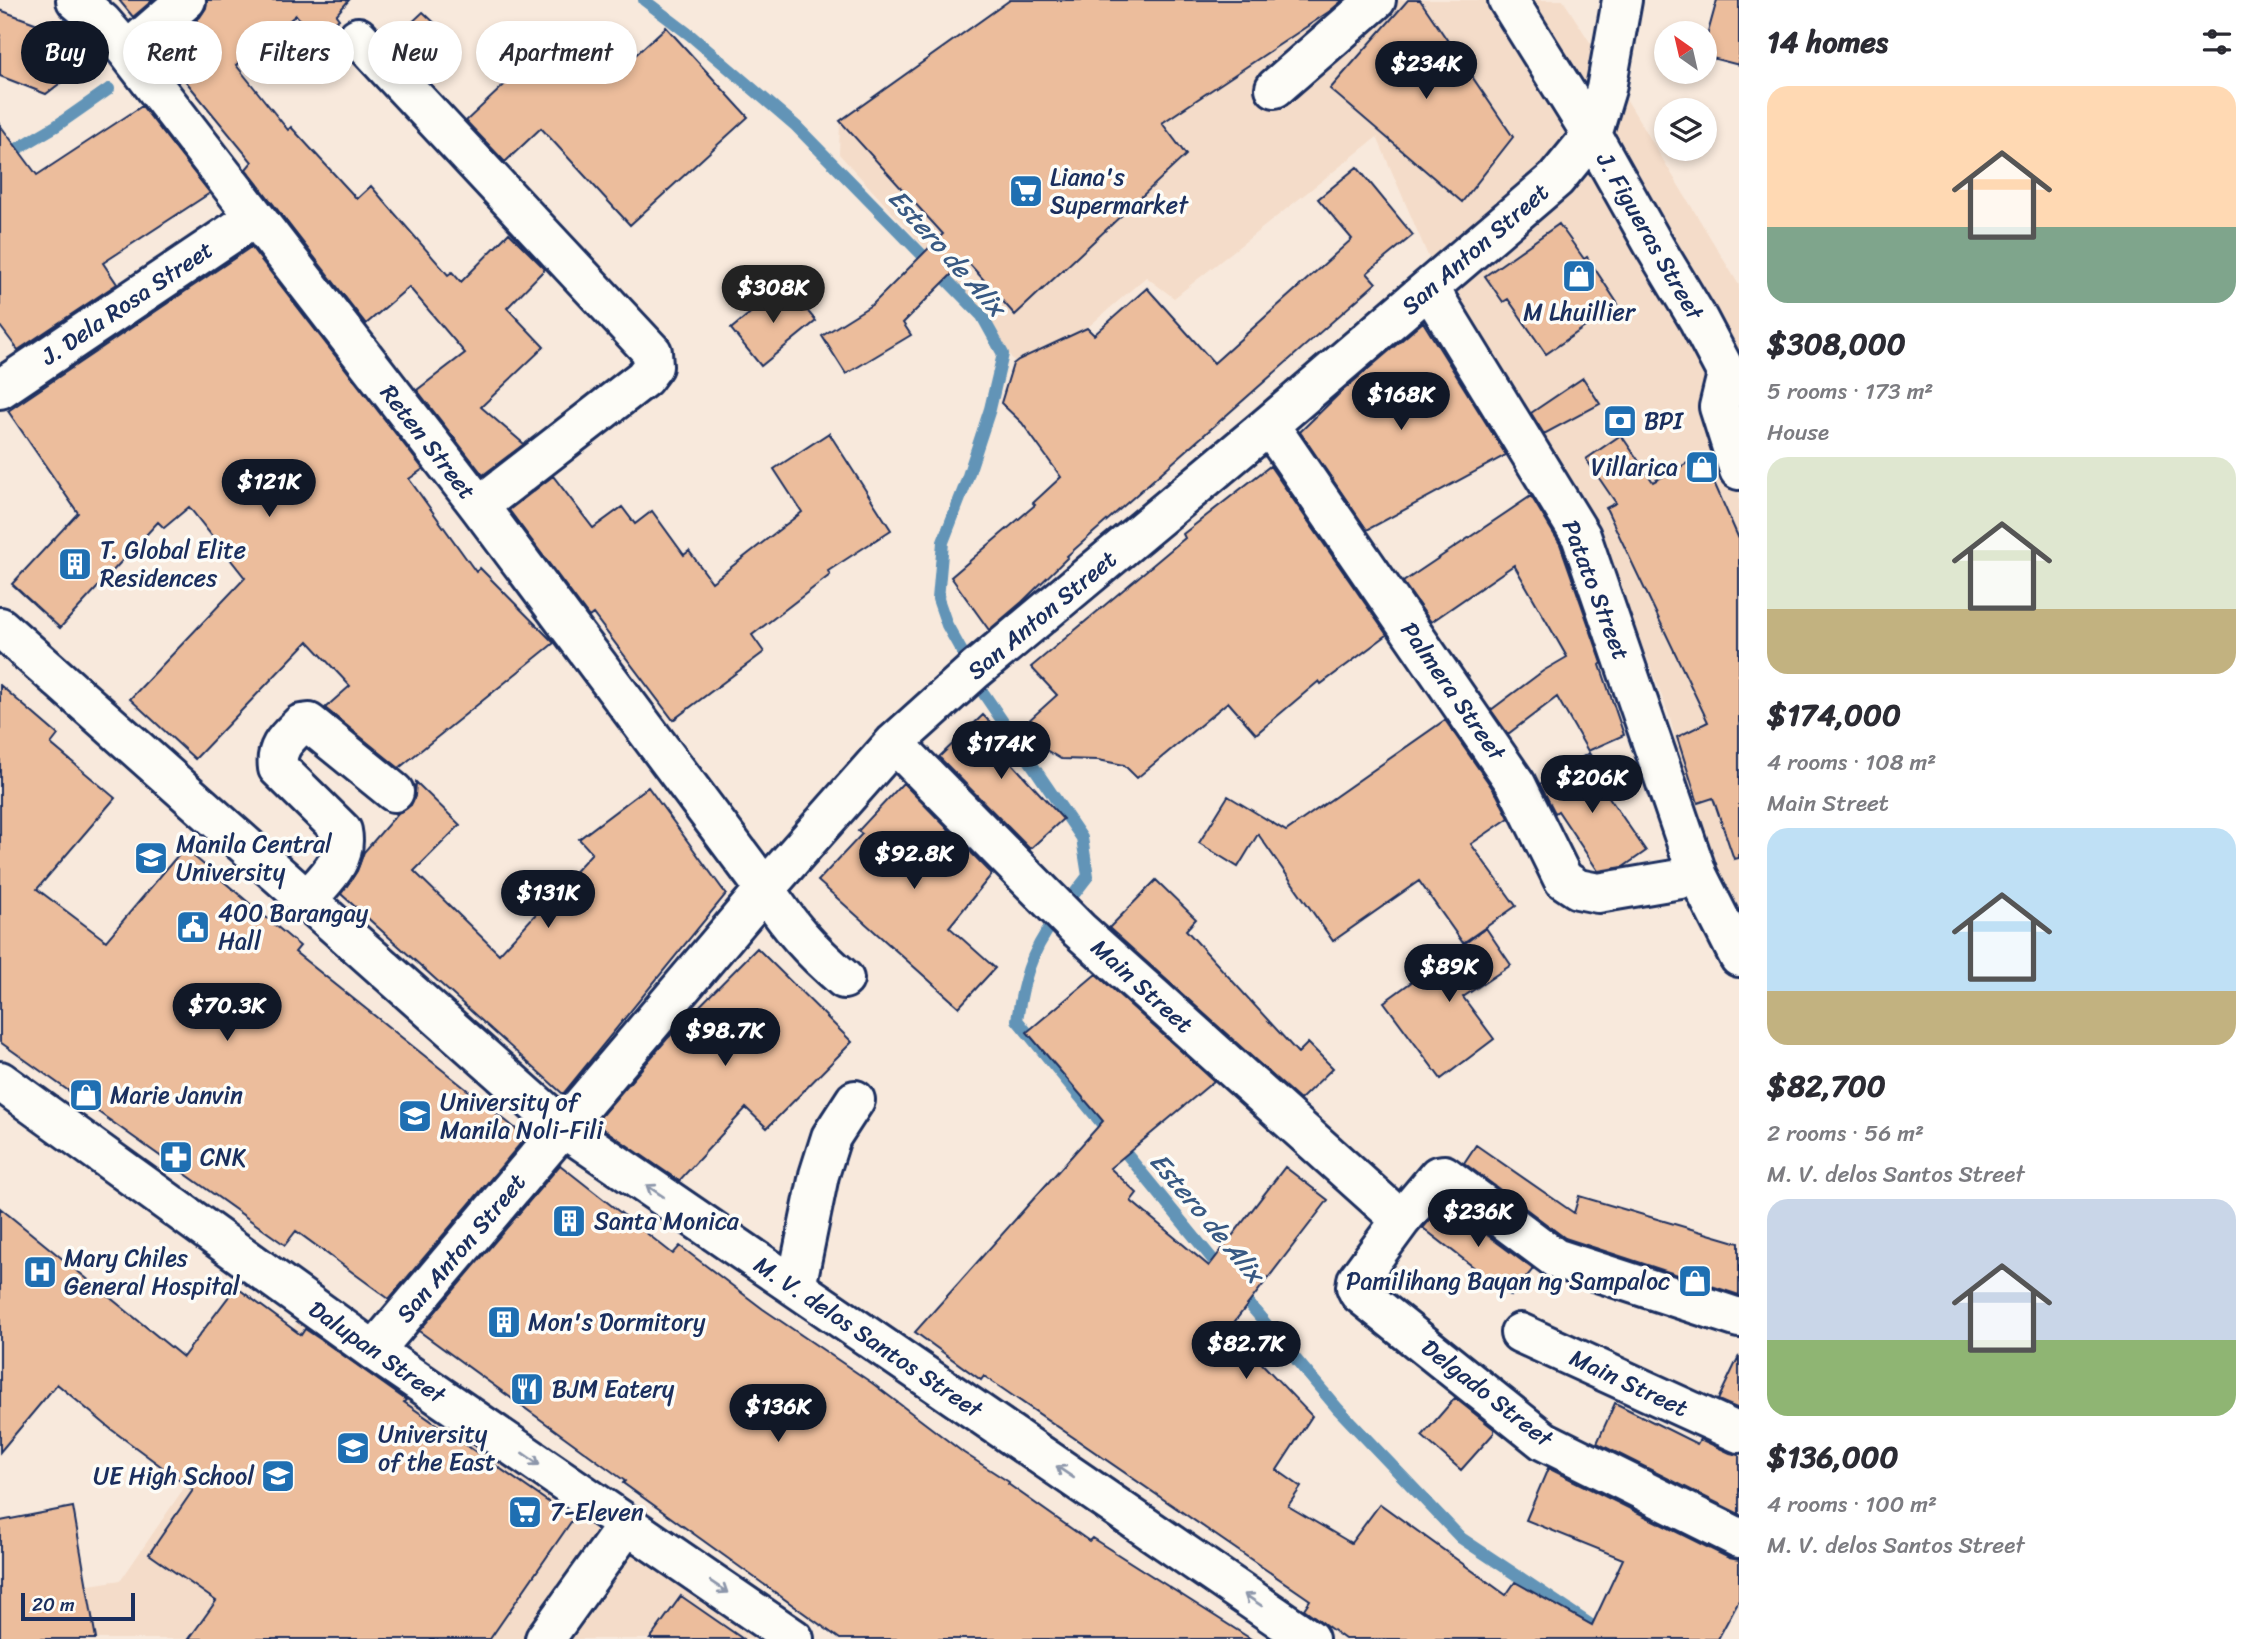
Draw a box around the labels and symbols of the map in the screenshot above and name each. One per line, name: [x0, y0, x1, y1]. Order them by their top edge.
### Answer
north arrow: [1654, 21, 1717, 84]
pin: $234K: [1377, 42, 1475, 101]
street label: J. Figueras Street: [1584, 143, 1716, 329]
place label: Liana's Supermarket: [1050, 156, 1189, 226]
supermarket icon: Liana's Supermarket: [1007, 172, 1045, 210]
street label: San Anton Street: [1391, 172, 1559, 326]
water label: Estero de Alix: [876, 177, 1020, 329]
street label: J. Dela Rosa Street: [31, 229, 222, 377]
shop icon: M Lhuillier: [1560, 257, 1598, 295]
pin: $308K: [724, 266, 822, 325]
place label: M Lhuillier: [1523, 291, 1637, 333]
pin: $168K: [1352, 372, 1450, 432]
street label: Reten Street: [369, 375, 487, 509]
place label: BPI: [1644, 400, 1684, 442]
bank icon: BPI: [1601, 402, 1639, 440]
place label: Villarica: [1591, 446, 1678, 488]
shop icon: Villarica: [1683, 448, 1721, 486]
pin: $121K: [220, 460, 318, 519]
street label: Patato Street: [1550, 514, 1642, 666]
place label: T. Global Elite Residences: [100, 529, 246, 599]
street label: San Anton Street: [957, 539, 1127, 691]
building icon: T. Global Elite Residences: [56, 545, 94, 583]
street label: Palmera Street: [1389, 613, 1517, 771]
pin: $174K: [952, 722, 1050, 781]
pin: $206K: [1543, 756, 1641, 815]
place label: Manila Central University: [176, 823, 333, 893]
pin: $92.8K: [857, 832, 971, 891]
school or university icon: Manila Central University: [132, 839, 170, 877]
pin: $131K: [499, 870, 597, 930]
place label: 400 Barangay Hall: [218, 892, 369, 962]
public building icon: 400 Barangay Hall: [174, 908, 212, 946]
street label: Main Street: [1081, 928, 1203, 1044]
pin: $89K: [1408, 944, 1490, 1004]
pin: $70.3K: [170, 984, 284, 1043]
pin: $98.7K: [668, 1009, 782, 1068]
place label: Marie Janvin: [110, 1074, 243, 1116]
shop icon: Marie Janvin: [67, 1076, 105, 1114]
place label: University of Manila Noli-Fili: [440, 1081, 604, 1151]
school or university icon: University of Manila Noli-Fili: [396, 1097, 434, 1135]
place label: CNK: [200, 1136, 247, 1178]
pharmacy icon: CNK: [157, 1138, 195, 1176]
water label: Estero de Alix: [1138, 1141, 1278, 1296]
street label: San Anton Street: [385, 1163, 537, 1333]
one-way arrow: [646, 1184, 665, 1198]
pin: $236K: [1429, 1190, 1527, 1249]
place label: Santa Monica: [594, 1200, 740, 1242]
building icon: Santa Monica: [550, 1202, 588, 1240]
place label: Mary Chiles General Hospital: [64, 1237, 241, 1307]
street label: M. V. delos Santos Street: [745, 1244, 992, 1430]
hospital icon: Mary Chiles General Hospital: [21, 1253, 59, 1291]
place label: Pamilihang Bayan ng Sampaloc: [1346, 1260, 1670, 1302]
shop icon: Pamilihang Bayan ng Sampaloc: [1676, 1262, 1714, 1300]
street label: Dalupan Street: [299, 1289, 456, 1416]
place label: Mon's Dormitory: [528, 1301, 706, 1343]
building icon: Mon's Dormitory: [485, 1303, 523, 1341]
pin: $82.7K: [1189, 1322, 1303, 1381]
street label: Delgado Street: [1412, 1328, 1563, 1459]
street label: Main Street: [1562, 1337, 1696, 1429]
place label: BJM Eatery: [552, 1368, 675, 1410]
restaurant icon: BJM Eatery: [508, 1370, 546, 1408]
pin: $136K: [729, 1384, 827, 1444]
place label: University of the East: [378, 1413, 496, 1483]
school or university icon: University of the East: [334, 1429, 372, 1467]
one-way arrow: [521, 1452, 540, 1466]
place label: UE High School: [93, 1455, 255, 1497]
school or university icon: UE High School: [259, 1457, 297, 1495]
one-way arrow: [1056, 1465, 1075, 1479]
place label: 7-Eleven: [550, 1491, 644, 1533]
supermarket icon: 7-Eleven: [506, 1493, 544, 1531]
one-way arrow: [709, 1580, 728, 1594]
scale bar: [21, 1590, 135, 1622]
one-way arrow: [1244, 1593, 1263, 1607]

